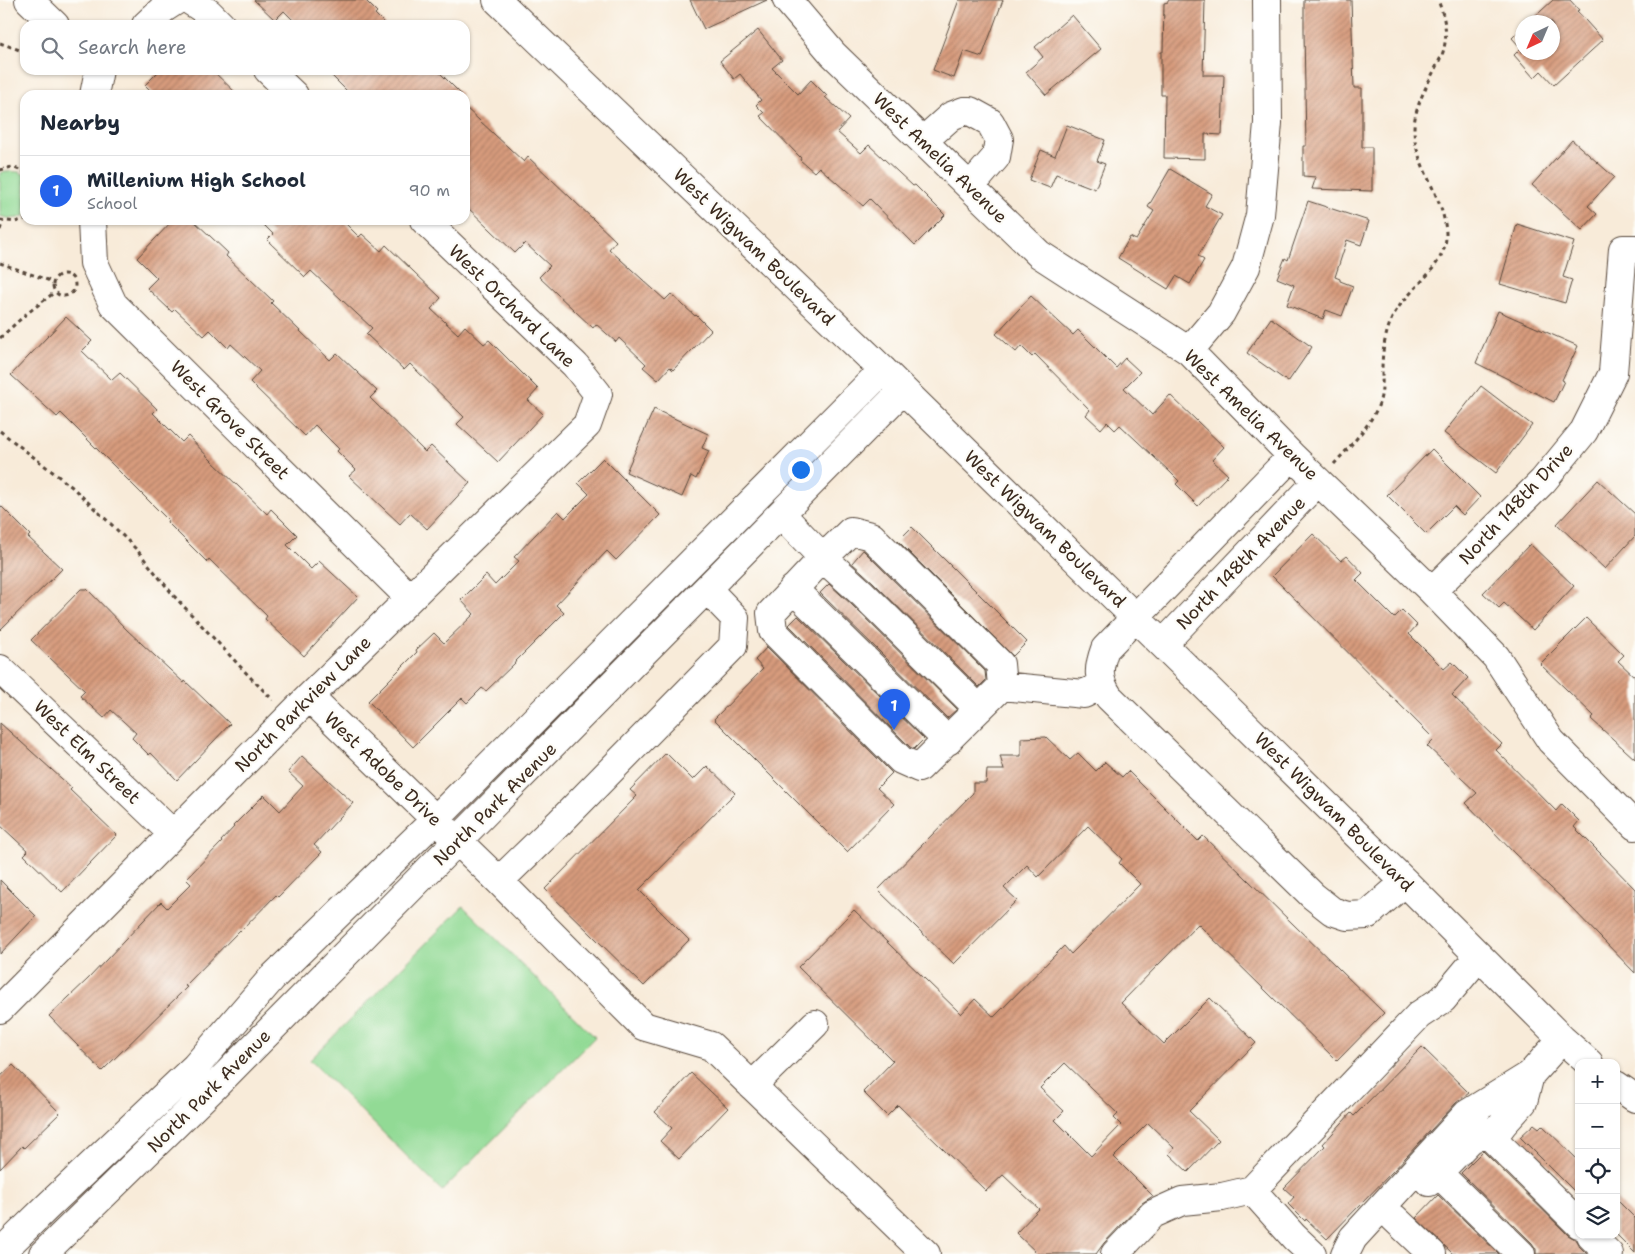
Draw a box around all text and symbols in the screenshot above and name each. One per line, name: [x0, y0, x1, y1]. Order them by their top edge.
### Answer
north arrow: [1515, 15, 1560, 60]
search box: [20, 20, 470, 75]
icon: search: [38, 34, 66, 62]
text: Search here: [78, 35, 187, 60]
street label: West Amelia Avenue: [867, 87, 1013, 229]
text: Nearby: [40, 109, 120, 137]
street label: West Wigwam Boulevard: [668, 163, 840, 331]
text: Millenium High School: [87, 168, 306, 193]
text: 1: [52, 180, 60, 201]
text: 90 m: [409, 180, 450, 201]
text: School: [87, 193, 137, 214]
street label: West Orchard Lane: [443, 239, 581, 373]
street label: West Amelia Avenue: [1178, 344, 1324, 486]
street label: West Grove Street: [165, 355, 295, 485]
street label: North 148th Drive: [1454, 438, 1578, 570]
street label: West Wigwam Boulevard: [959, 445, 1131, 613]
your location: [788, 457, 814, 483]
street label: North 148th Avenue: [1171, 491, 1311, 635]
street label: North Parkview Lane: [230, 631, 376, 777]
pin: 1: [878, 689, 910, 730]
street label: West Elm Street: [28, 695, 146, 809]
street label: West Adobe Drive: [319, 706, 447, 832]
street label: West Wigwam Boulevard: [1249, 727, 1419, 897]
street label: North Park Avenue: [428, 737, 562, 871]
street label: North Park Avenue: [142, 1024, 276, 1158]
map controls: [1575, 1059, 1620, 1239]
button: +: [1575, 1059, 1620, 1104]
button: −: [1575, 1104, 1620, 1149]
button: locate: [1575, 1149, 1620, 1194]
button: layers: [1575, 1194, 1620, 1239]

